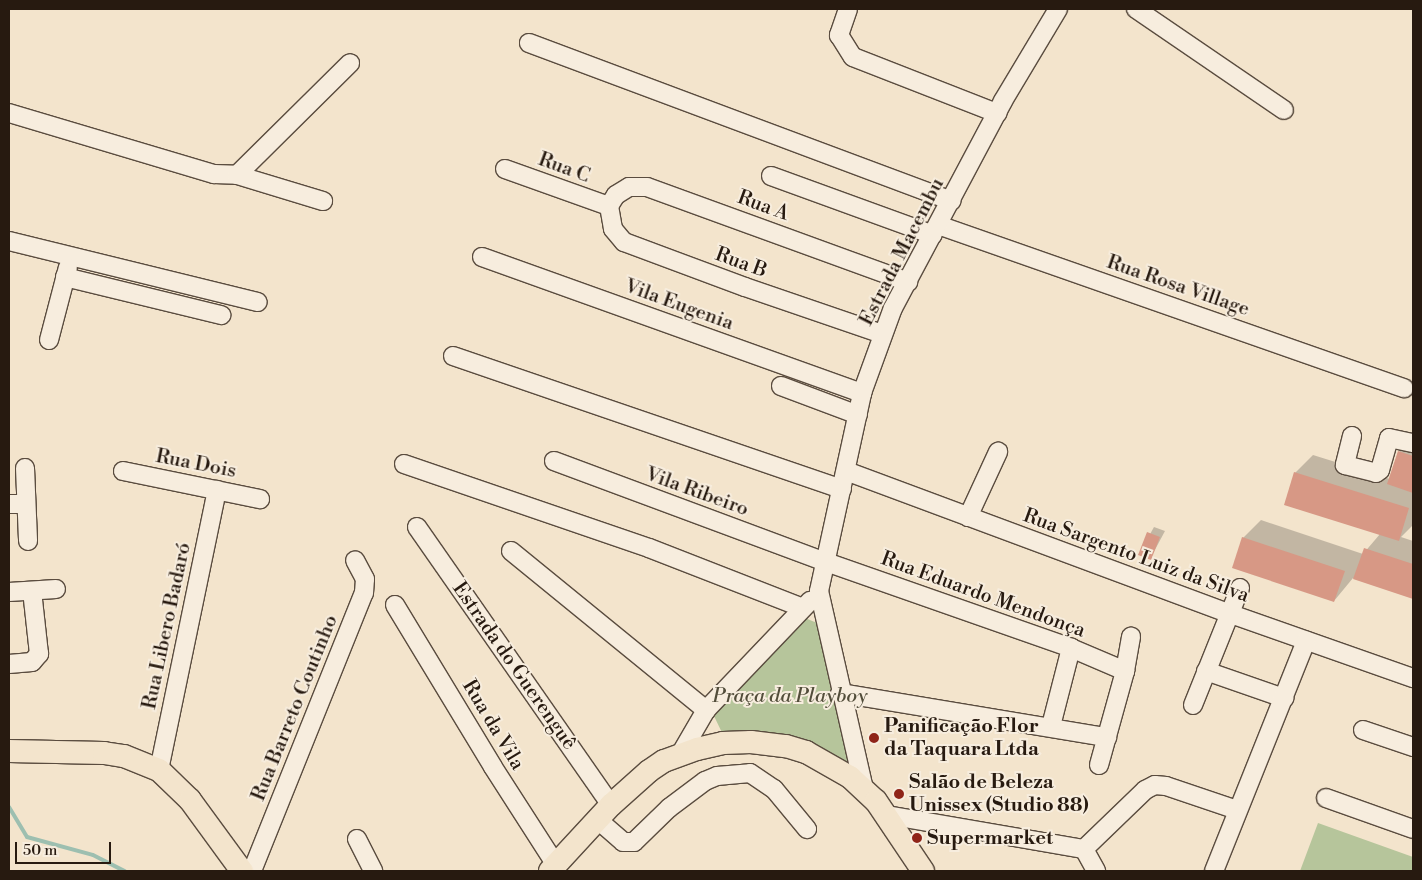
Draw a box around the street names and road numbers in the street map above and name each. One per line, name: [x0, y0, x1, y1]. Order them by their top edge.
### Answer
street label: Rua C: [535, 148, 593, 188]
street label: Estrada Macembu: [854, 174, 950, 330]
street label: Rua A: [734, 186, 792, 226]
street label: Rua B: [712, 243, 770, 283]
street label: Rua Rosa Village: [1104, 250, 1252, 322]
street label: Vila Eugenia: [621, 274, 737, 336]
street label: Rua Dois: [154, 444, 238, 484]
street label: Vila Ribeiro: [642, 462, 752, 522]
street label: Rua Sargento Luiz da Silva: [1020, 504, 1252, 608]
street label: Rua Libero Badaró: [138, 540, 196, 712]
street label: Rua Eduardo Mendonça: [878, 547, 1088, 643]
street label: Estrada do Guerenguê: [447, 577, 581, 755]
street label: Rua Barreto Coutinho: [247, 611, 343, 805]
street label: Rua da Vila: [457, 676, 529, 774]

